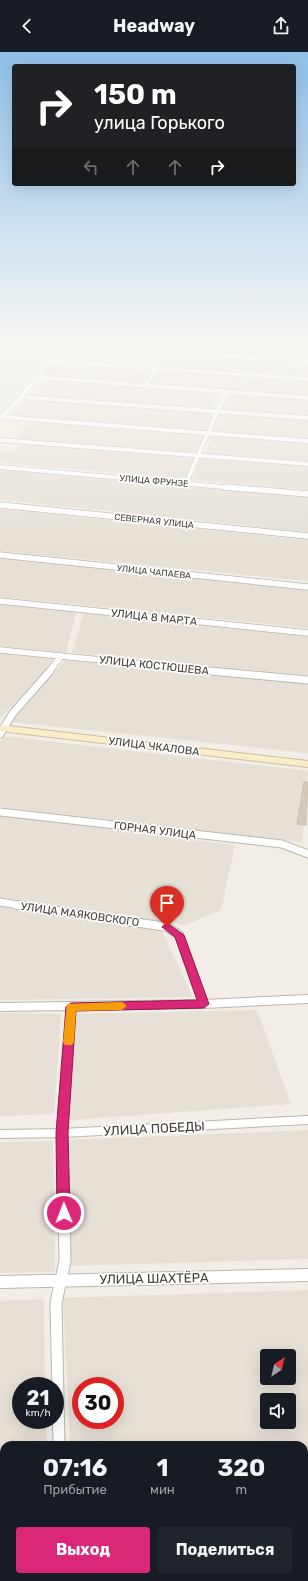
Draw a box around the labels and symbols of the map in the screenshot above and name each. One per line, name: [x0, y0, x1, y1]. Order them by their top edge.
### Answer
street label: УЛИЦА ФРУНЗЕ: [119, 473, 189, 489]
street label: СЕВЕРНАЯ УЛИЦА: [114, 512, 194, 530]
street label: УЛИЦА ЧАПАЕВА: [116, 563, 192, 581]
street label: УЛИЦА 8 МАРТА: [110, 606, 198, 629]
street label: УЛИЦА КОСТЮШЕВА: [98, 653, 210, 678]
street label: УЛИЦА ЧКАЛОВА: [108, 734, 201, 759]
street label: ГОРНАЯ УЛИЦА: [113, 819, 197, 842]
pin: [150, 886, 184, 927]
street label: УЛИЦА МАЯКОВСКОГО: [20, 900, 140, 929]
street label: УЛИЦА ПОБЕДЫ: [103, 1118, 205, 1139]
position arrow: [43, 1192, 85, 1234]
street label: УЛИЦА ШАХТЁРА: [99, 1269, 209, 1287]
north arrow: [260, 1349, 296, 1385]
speed limit sign: 30: [72, 1377, 124, 1429]

